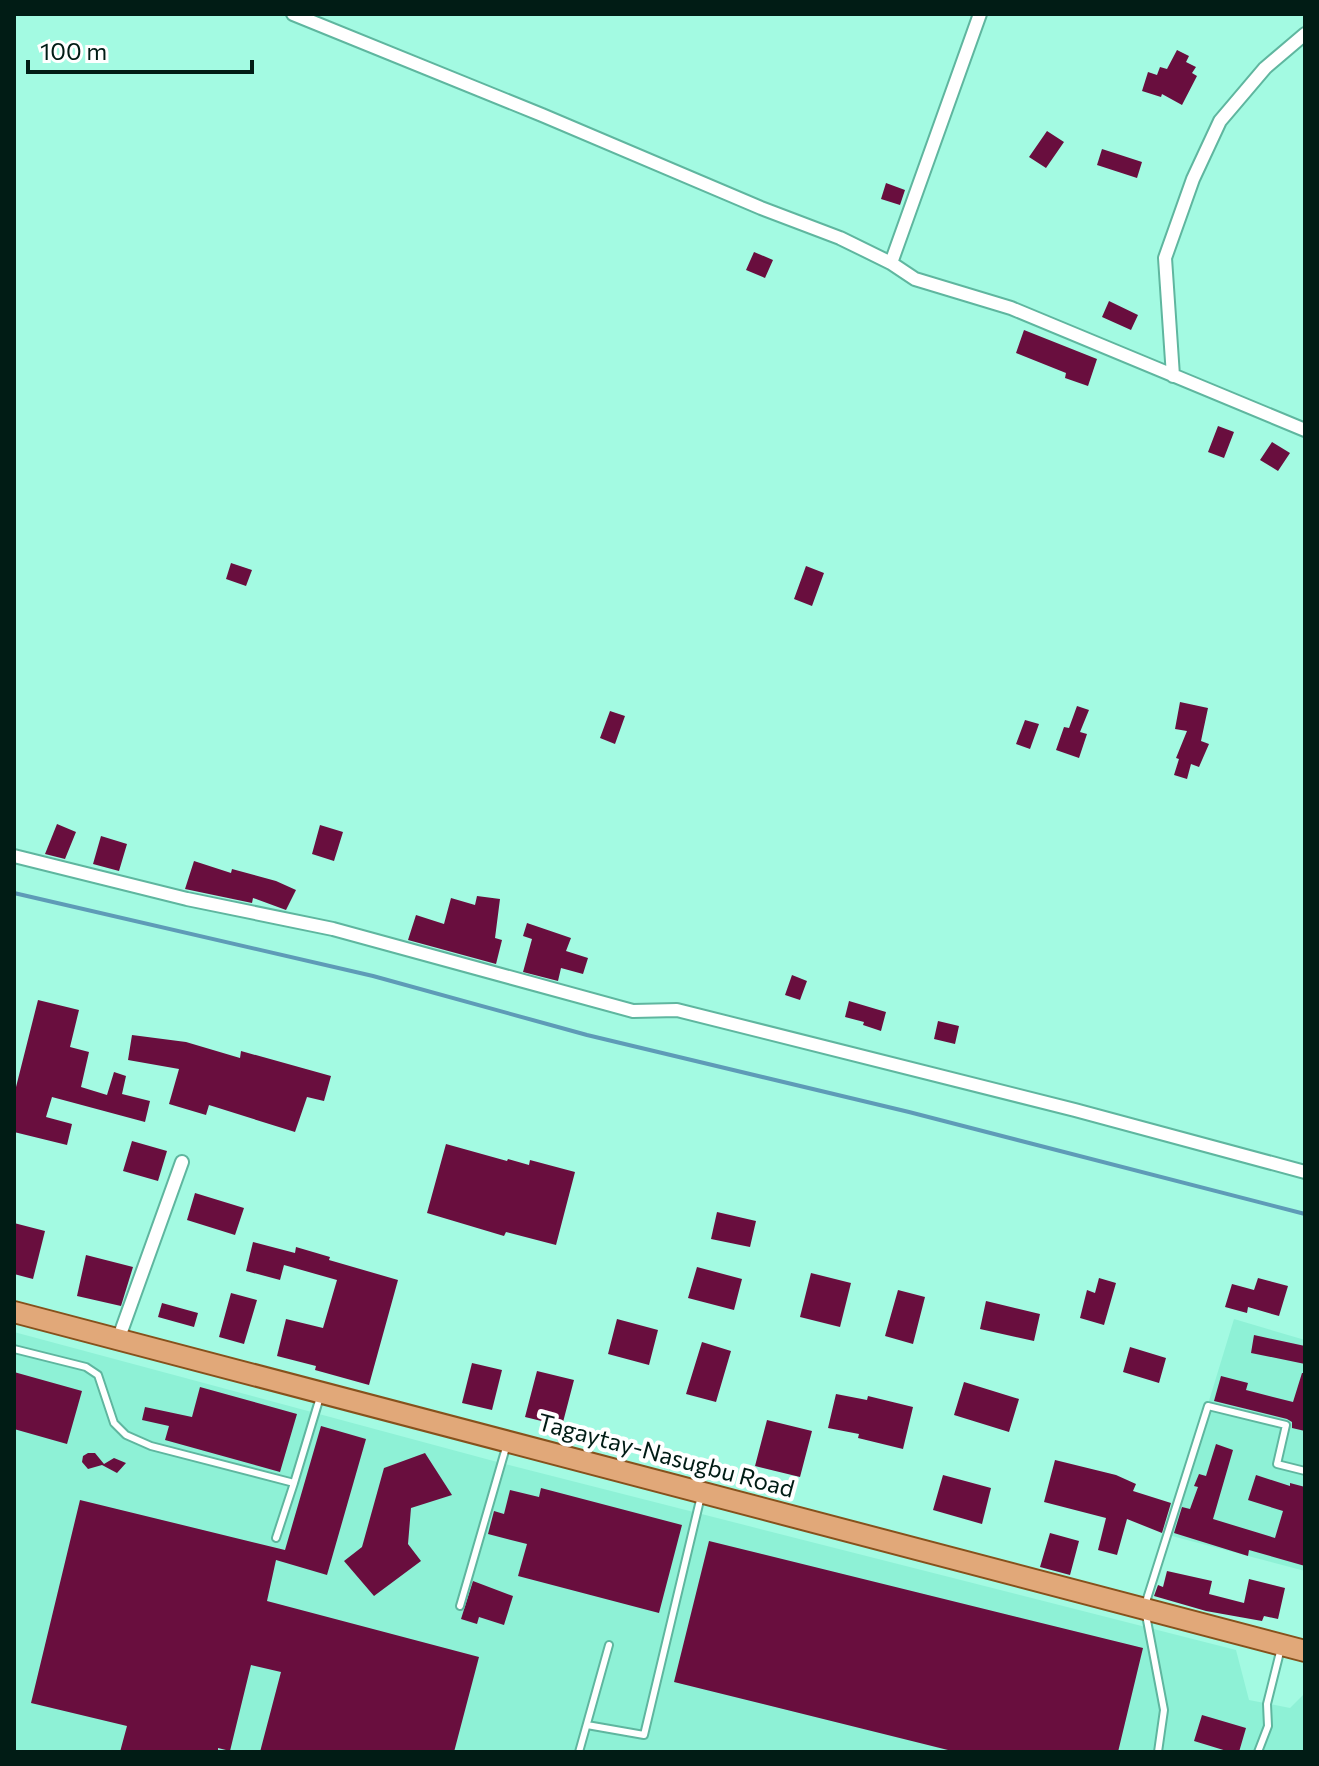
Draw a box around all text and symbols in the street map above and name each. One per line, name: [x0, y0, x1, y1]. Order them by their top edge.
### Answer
scale bar: [28, 24, 252, 74]
text: 100 m: [40, 36, 107, 65]
street label: Tagaytay-Nasugbu Road: [535, 1406, 798, 1503]

